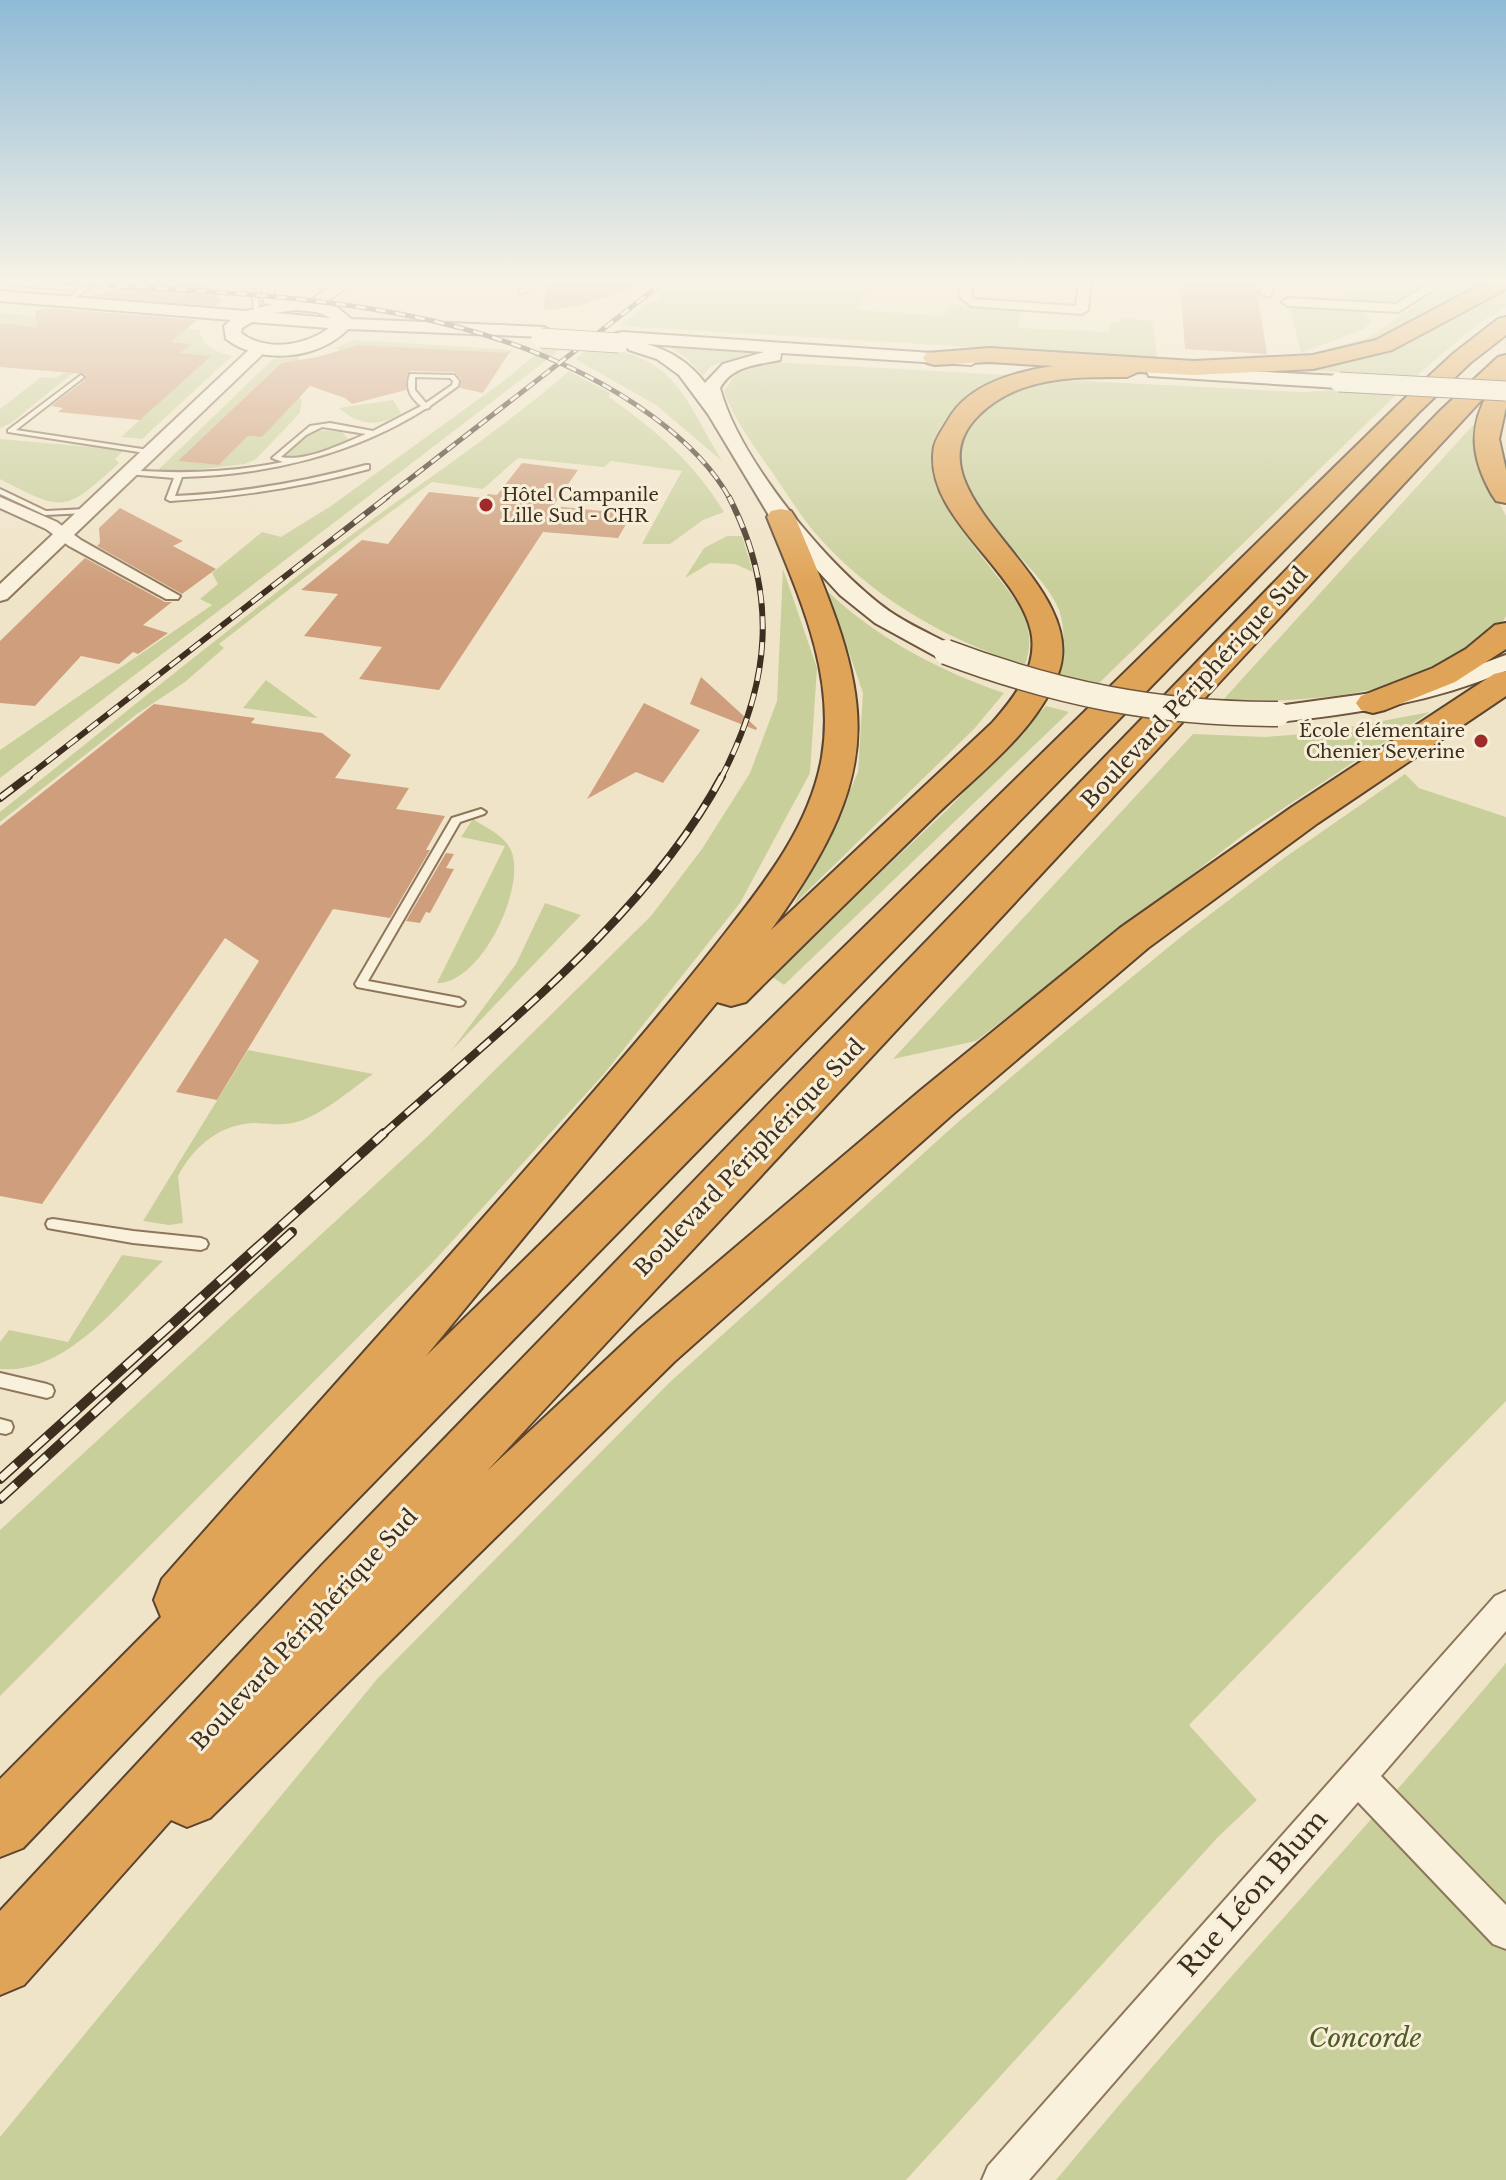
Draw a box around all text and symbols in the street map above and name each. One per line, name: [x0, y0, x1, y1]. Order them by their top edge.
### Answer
place label: Hôtel Campanile Lille Sud - CHR: [502, 484, 659, 527]
marker: Hôtel Campanile Lille Sud - CHR: [477, 496, 495, 514]
street label: Boulevard Périphérique Sud: [1075, 561, 1313, 814]
place label: École élémentaire Chenier Severine: [1299, 719, 1465, 763]
marker: École élémentaire Chenier Severine: [1472, 732, 1490, 750]
street label: Boulevard Périphérique Sud: [629, 1033, 870, 1282]
street label: Boulevard Périphérique Sud: [185, 1503, 423, 1756]
street label: Rue Léon Blum: [1172, 1803, 1334, 1983]
park label: Concorde: [1309, 2022, 1422, 2054]

